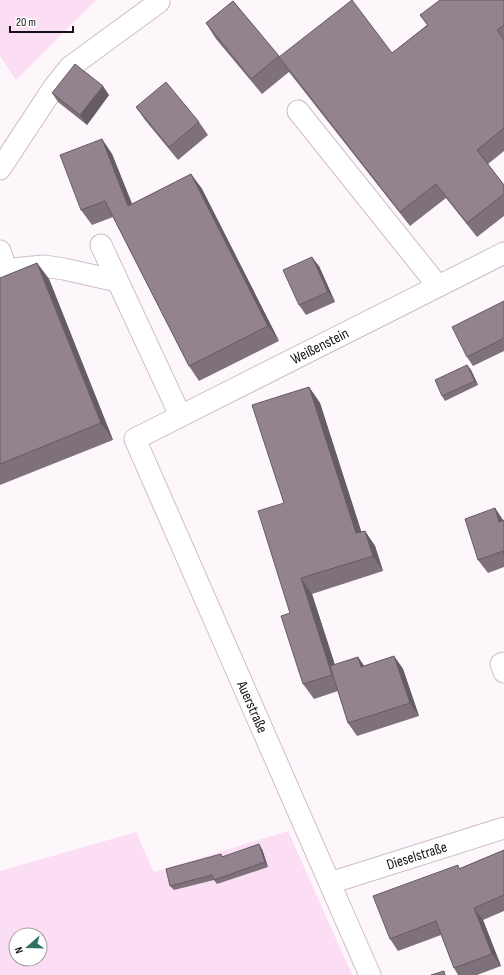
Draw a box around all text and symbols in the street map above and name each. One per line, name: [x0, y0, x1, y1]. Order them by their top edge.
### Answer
scale bar: [10, 8, 73, 34]
text: 20 m: [16, 15, 36, 30]
street label: Weißenstein: [288, 323, 352, 368]
street label: Auerstraße: [232, 677, 272, 736]
street label: Dieselstraße: [384, 837, 449, 874]
north arrow: [8, 927, 48, 967]
text: N: [12, 945, 26, 955]

